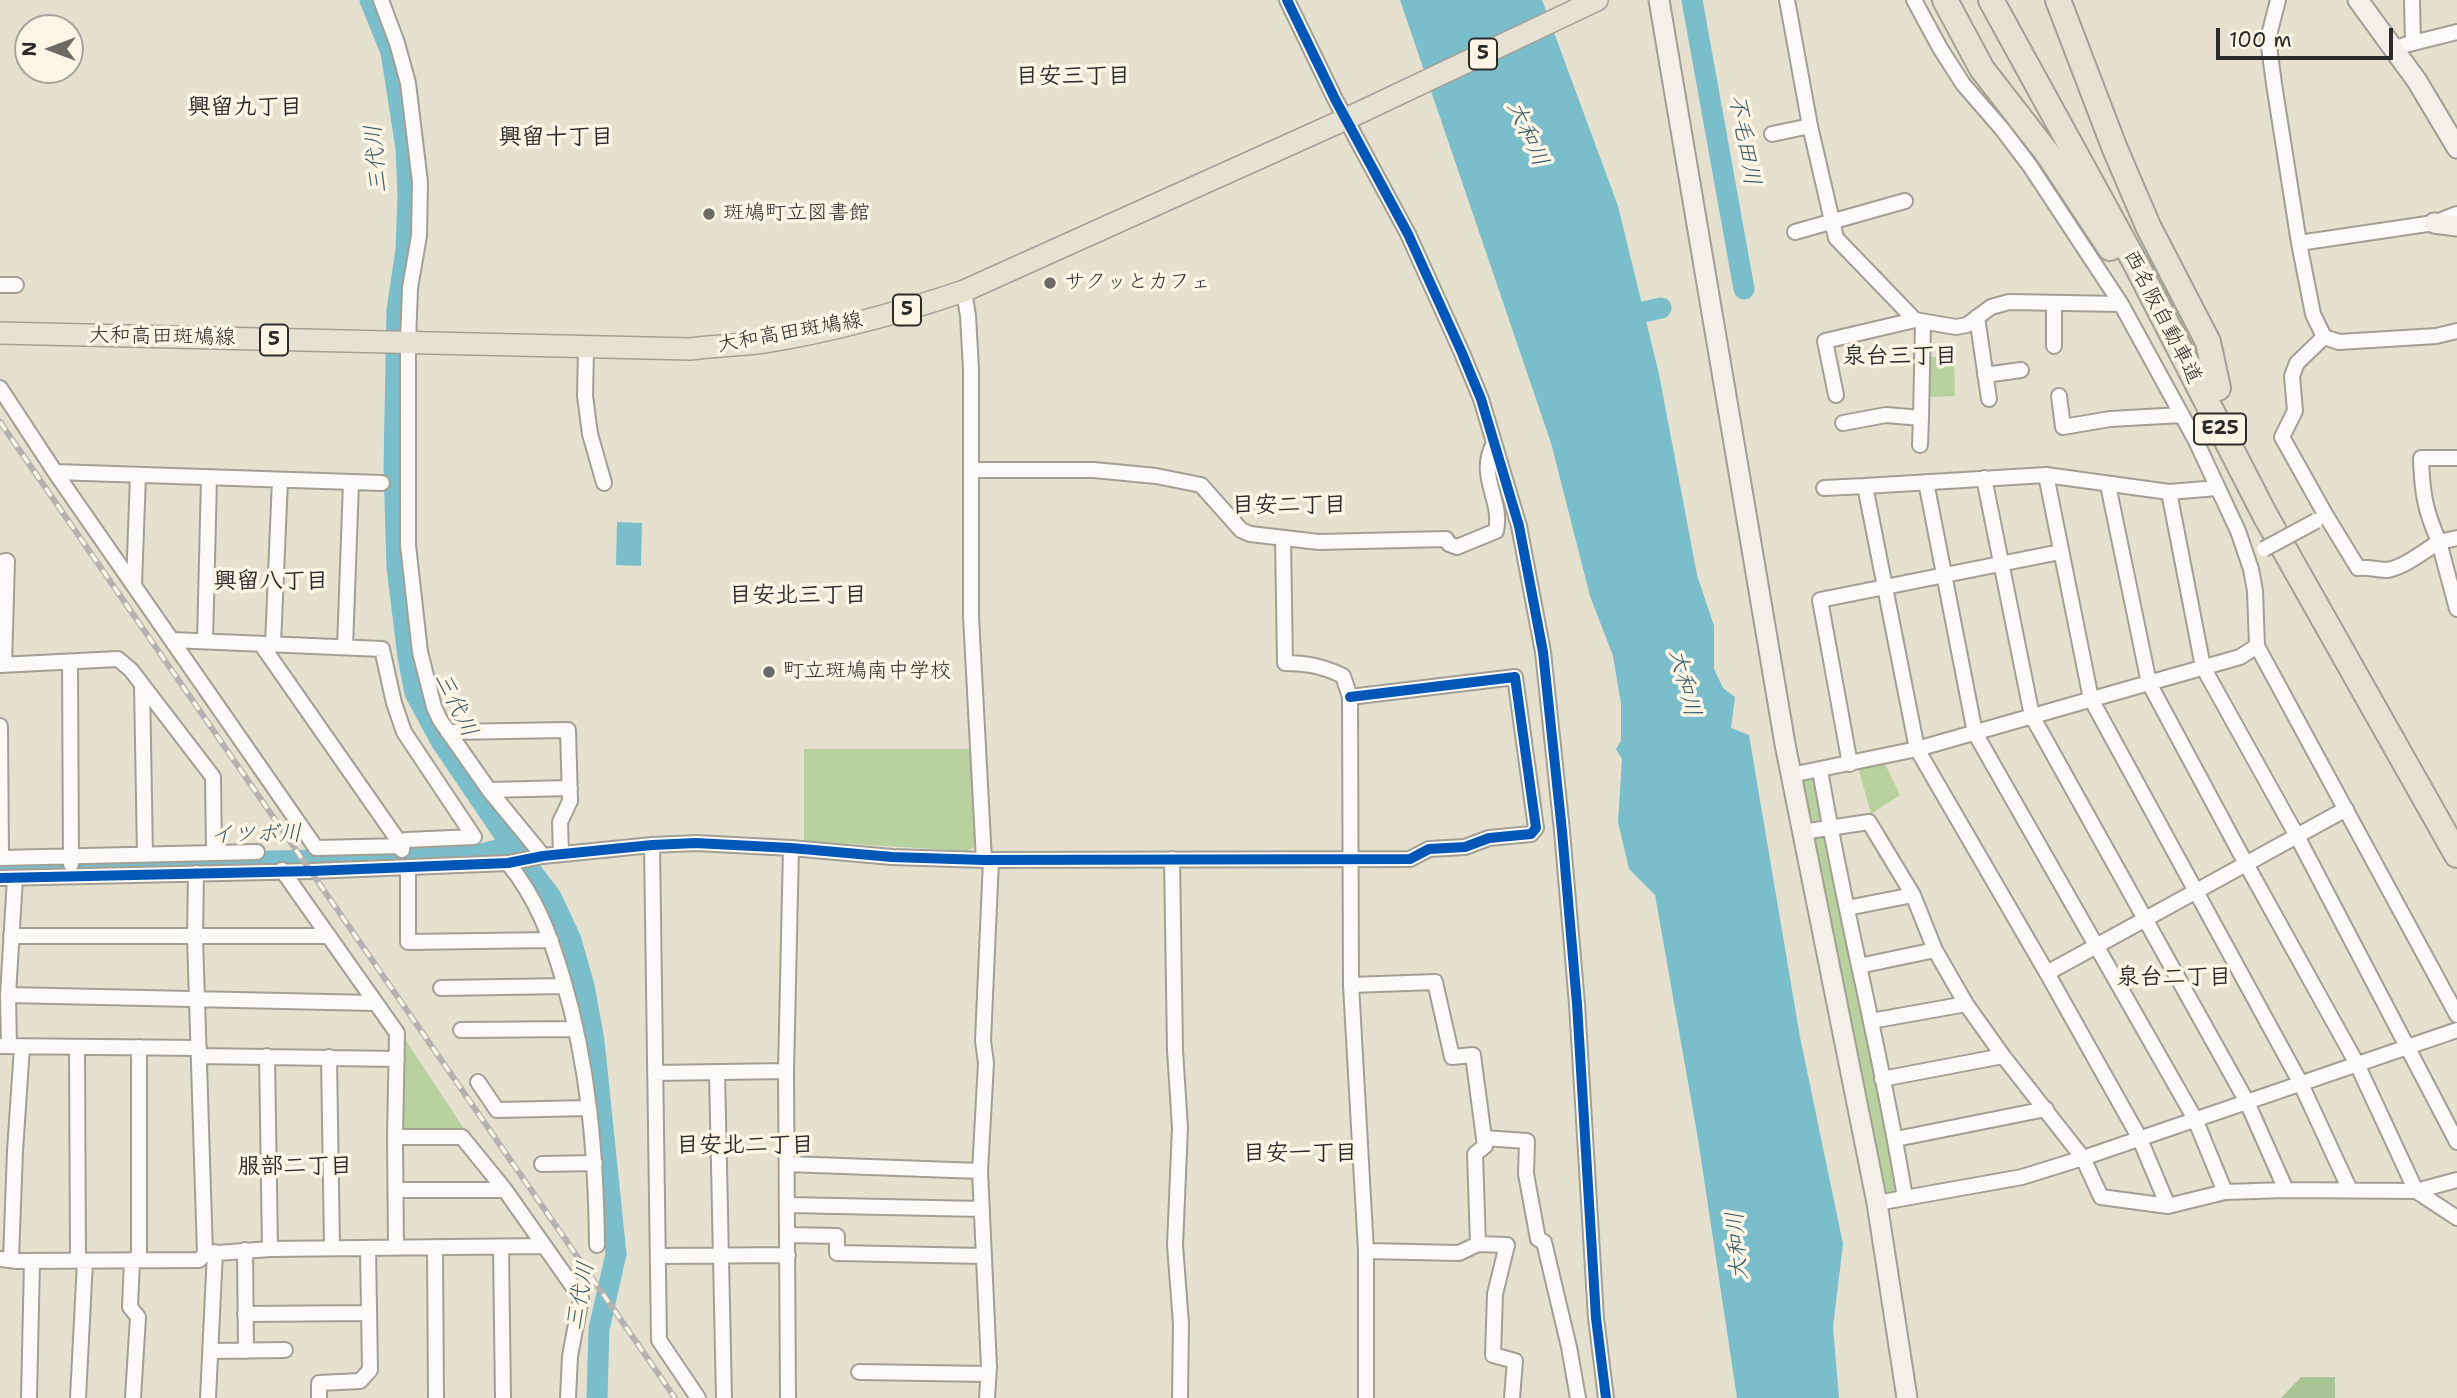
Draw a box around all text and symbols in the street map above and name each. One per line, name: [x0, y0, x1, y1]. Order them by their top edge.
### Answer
north arrow: [14, 14, 84, 84]
scale bar: [2219, 14, 2396, 58]
text: 100 m: [2229, 26, 2292, 54]
road number: 5: [1469, 38, 1497, 70]
text: N: [17, 41, 42, 57]
district label: 目安三丁目: [1016, 63, 1130, 91]
water label: 不毛田川: [1722, 92, 1766, 188]
district label: 興留九丁目: [188, 94, 302, 122]
water label: 大和川: [1500, 97, 1554, 171]
water label: 三代川: [360, 123, 394, 195]
district label: 興留十丁目: [499, 124, 613, 152]
place label: 斑鳩町立図書館: [723, 201, 870, 227]
marker: 斑鳩町立図書館: [701, 206, 717, 222]
street label: 西名阪自動車道: [2117, 246, 2207, 388]
place label: サクッとカフェ: [1064, 270, 1211, 296]
marker: サクッとカフェ: [1042, 275, 1058, 291]
road number: 5: [893, 294, 921, 326]
street label: 大和高田斑鳩線: [715, 308, 865, 358]
street label: 大和高田斑鳩線: [88, 323, 236, 351]
road number: 5: [260, 324, 288, 356]
district label: 泉台三丁目: [1843, 343, 1957, 371]
road number: E25: [2194, 414, 2246, 444]
district label: 目安二丁目: [1232, 492, 1346, 520]
district label: 興留八丁目: [214, 568, 328, 596]
district label: 目安北三丁目: [729, 582, 867, 610]
water label: 大和川: [1662, 646, 1706, 720]
place label: 町立斑鳩南中学校: [783, 659, 951, 685]
marker: 町立斑鳩南中学校: [761, 664, 777, 680]
water label: 三代川: [427, 668, 483, 742]
water label: イツボ川: [210, 820, 302, 850]
district label: 泉台二丁目: [2117, 964, 2231, 992]
district label: 目安北二丁目: [676, 1132, 814, 1160]
district label: 目安一丁目: [1243, 1140, 1357, 1168]
district label: 服部二丁目: [238, 1153, 352, 1181]
water label: 大和川: [1722, 1211, 1754, 1281]
water label: 三代川: [561, 1260, 601, 1332]

